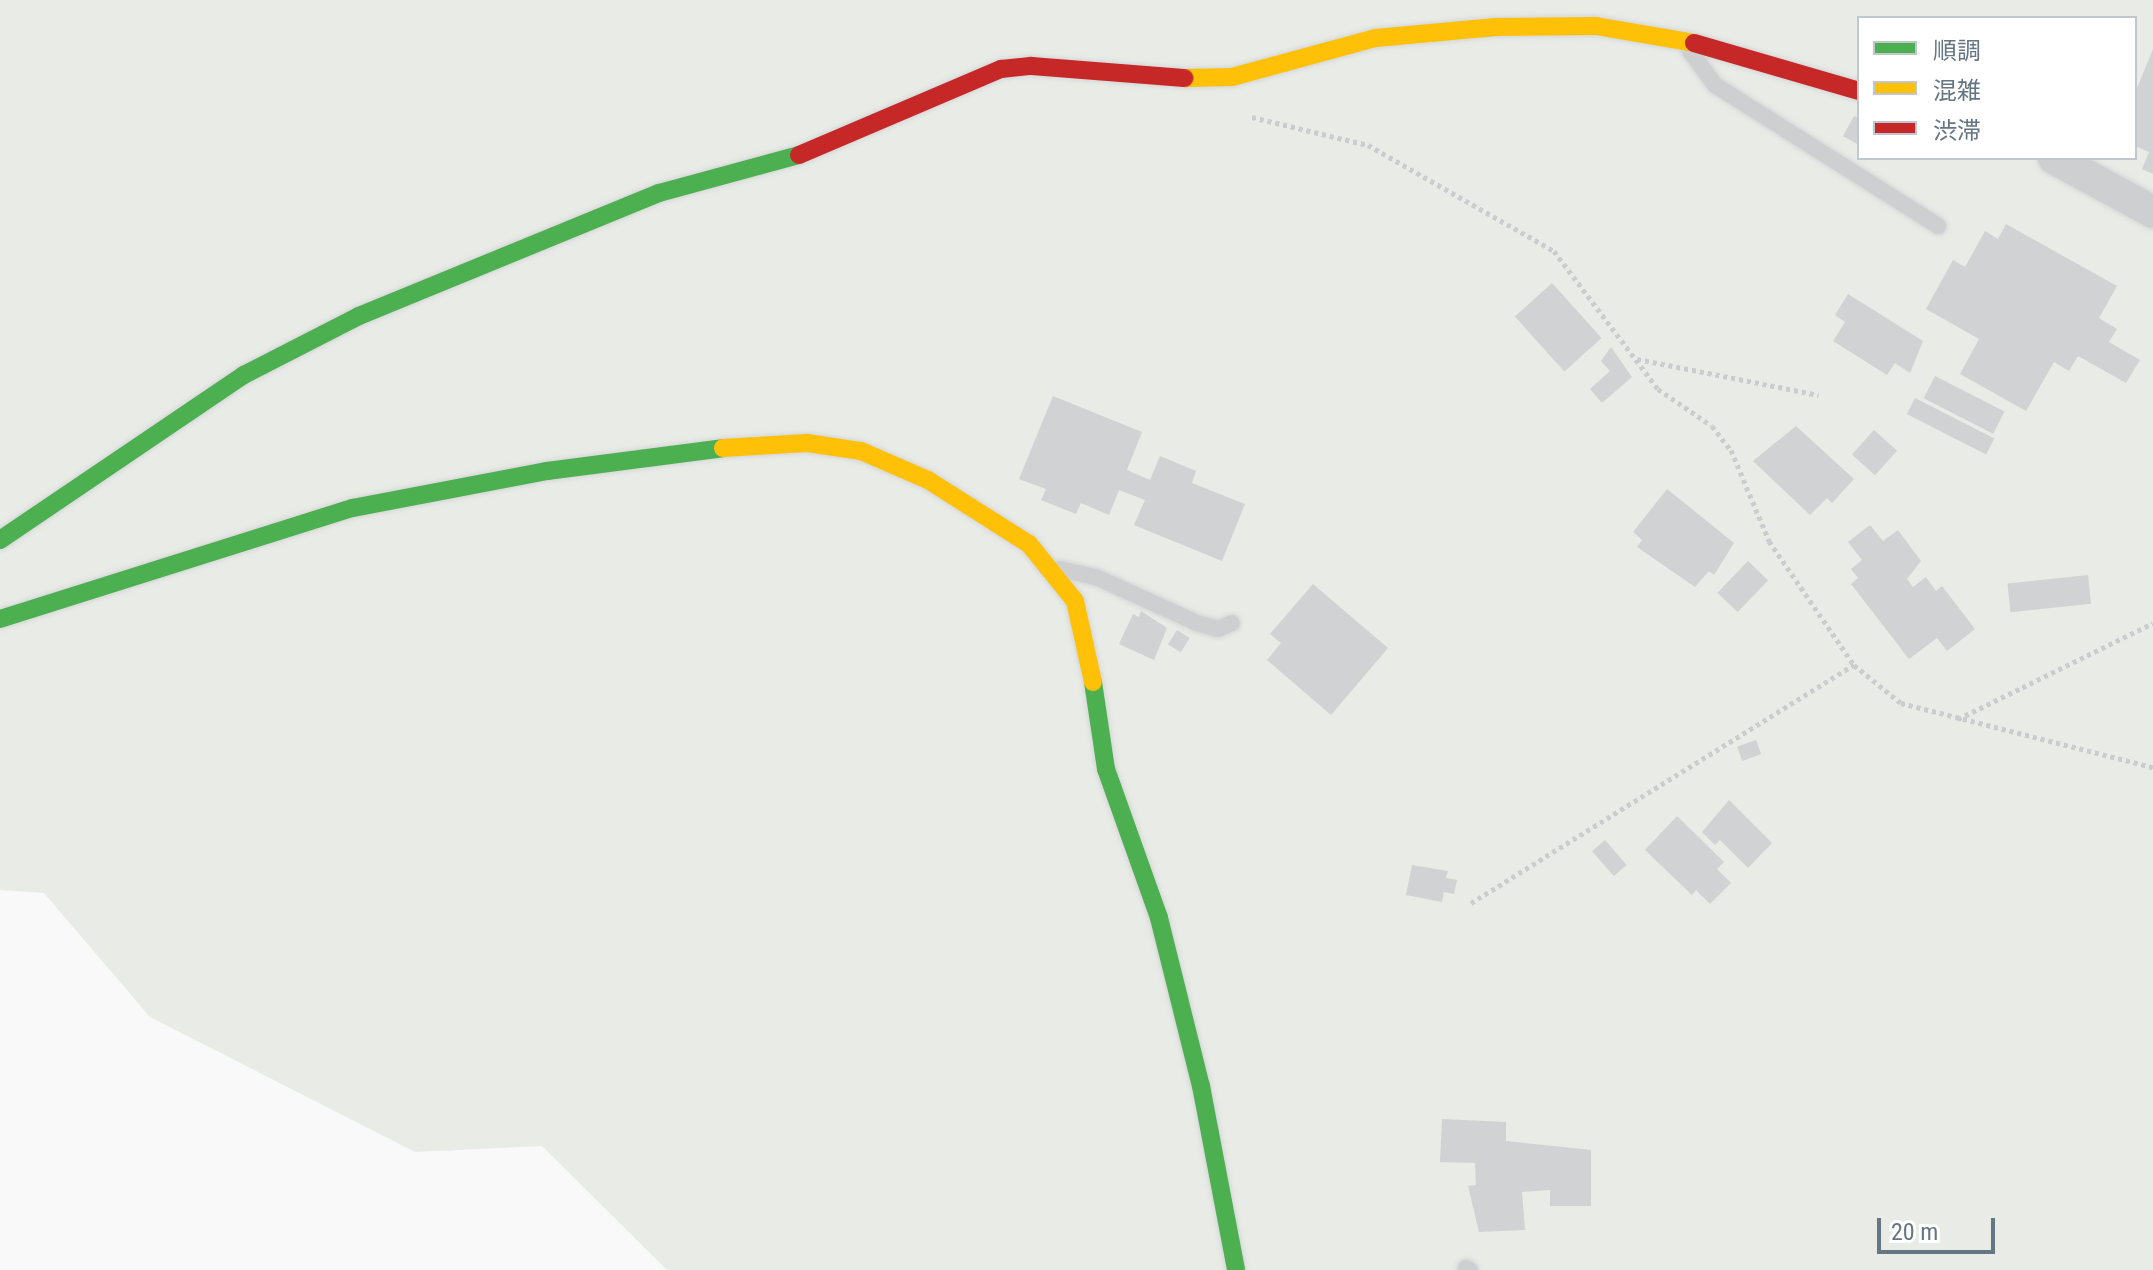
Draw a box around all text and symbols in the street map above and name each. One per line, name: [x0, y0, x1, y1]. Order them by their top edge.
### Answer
legend: [1857, 16, 2137, 160]
text: 順調: [1933, 37, 1981, 65]
text: 混雑: [1933, 77, 1981, 105]
text: 渋滞: [1933, 117, 1981, 145]
scale bar: [1881, 1202, 1999, 1252]
text: 20 m: [1891, 1218, 1938, 1246]

